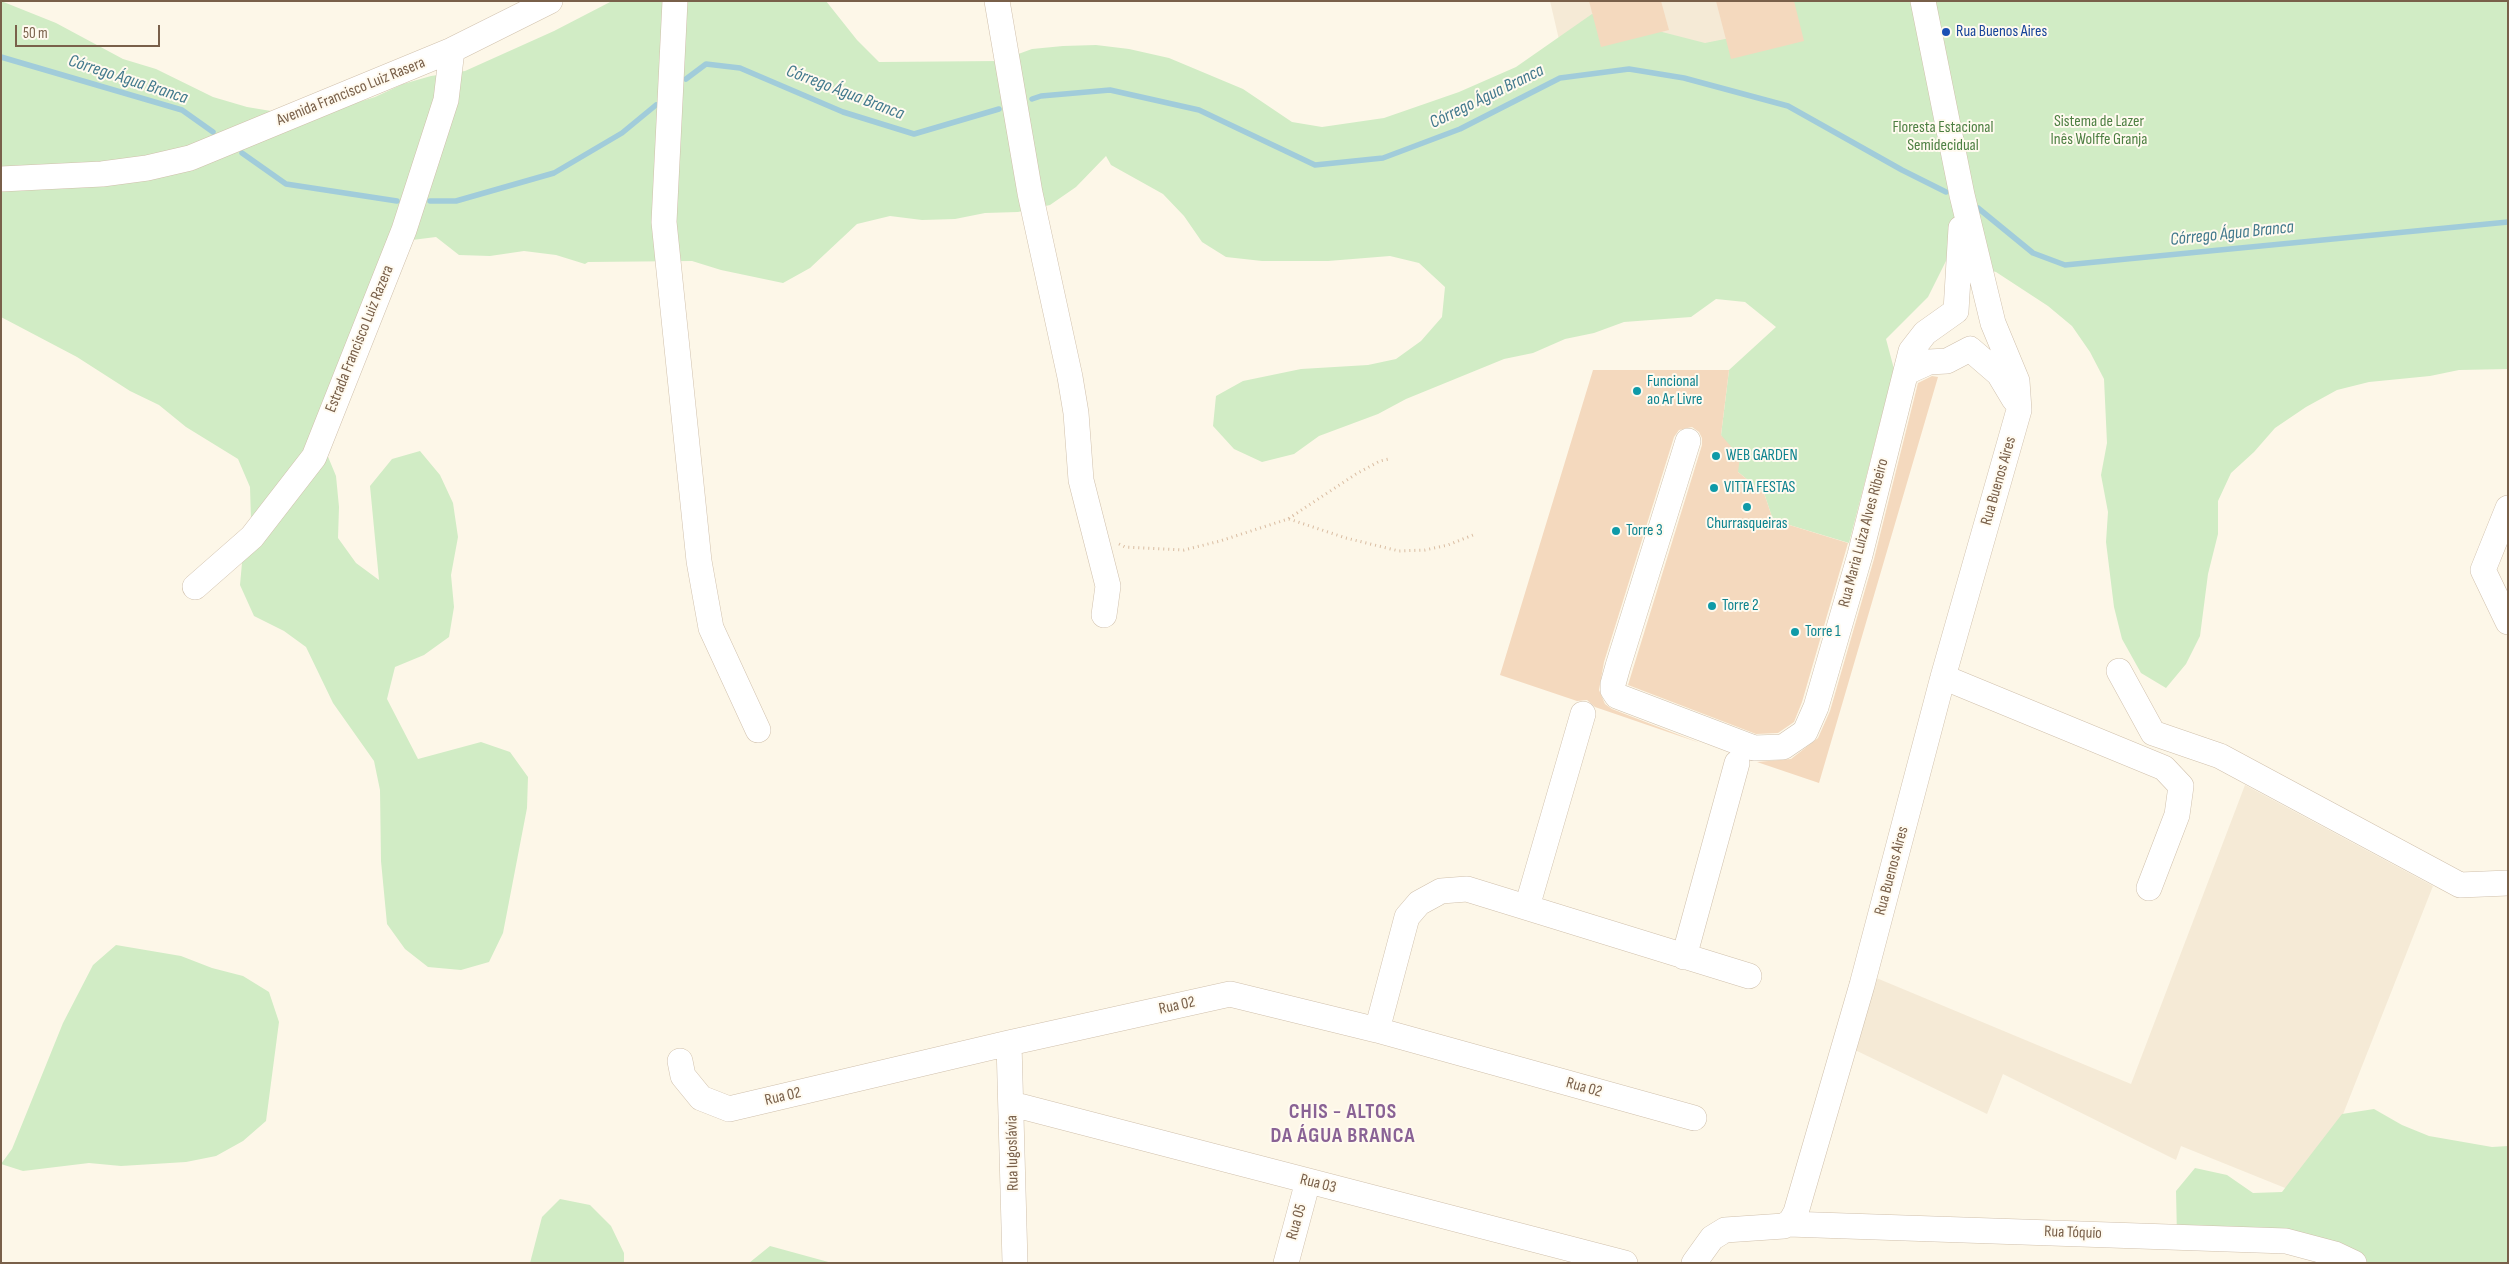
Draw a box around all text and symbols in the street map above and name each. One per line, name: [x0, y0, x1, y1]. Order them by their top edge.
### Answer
scale bar: [18, 15, 162, 47]
place label: Rua Buenos Aires: [1956, 22, 2047, 42]
text: 50 m: [23, 24, 48, 43]
marker: Rua Buenos Aires: [1940, 26, 1952, 38]
water label: Córrego Água Branca: [66, 51, 190, 109]
street label: Avenida Francisco Luiz Rasera: [274, 53, 428, 131]
water label: Córrego Água Branca: [1426, 60, 1548, 134]
water label: Córrego Água Branca: [783, 61, 907, 125]
park label: Sistema de Lazer Inês Wolffe Granja: [2051, 112, 2147, 150]
park label: Floresta Estacional Semidecidual: [1892, 118, 1994, 156]
water label: Córrego Água Branca: [2169, 217, 2295, 251]
street label: Estrada Francisco Luiz Razera: [322, 263, 398, 415]
place label: Funcional ao Ar Livre: [1647, 372, 1702, 410]
marker: Funcional ao Ar Livre: [1631, 385, 1643, 397]
street label: Rua Buenos Aires: [1977, 435, 2021, 527]
place label: WEB GARDEN: [1726, 446, 1798, 466]
marker: WEB GARDEN: [1710, 450, 1722, 462]
street label: Rua Maria Luiza Alves Ribeiro: [1835, 457, 1893, 609]
place label: VITTA FESTAS: [1724, 478, 1795, 498]
marker: VITTA FESTAS: [1708, 482, 1720, 494]
marker: Churrasqueiras: [1741, 501, 1753, 513]
place label: Churrasqueiras: [1706, 514, 1788, 534]
place label: Torre 3: [1626, 521, 1663, 541]
marker: Torre 3: [1610, 525, 1622, 537]
place label: Torre 2: [1722, 596, 1759, 616]
marker: Torre 2: [1706, 600, 1718, 612]
place label: Torre 1: [1805, 622, 1841, 642]
marker: Torre 1: [1789, 626, 1801, 638]
street label: Rua Buenos Aires: [1871, 825, 1913, 917]
street label: Rua 02: [1157, 993, 1197, 1019]
street label: Rua 02: [1564, 1074, 1604, 1102]
street label: Rua 02: [763, 1084, 803, 1110]
district label: CHIS - ALTOS DA ÁGUA BRANCA: [1269, 1100, 1417, 1150]
street label: Rua Iugoslávia: [1003, 1115, 1023, 1191]
street label: Rua 03: [1298, 1170, 1338, 1198]
street label: Rua 05: [1283, 1202, 1311, 1242]
street label: Rua Tóquio: [2044, 1222, 2102, 1244]

